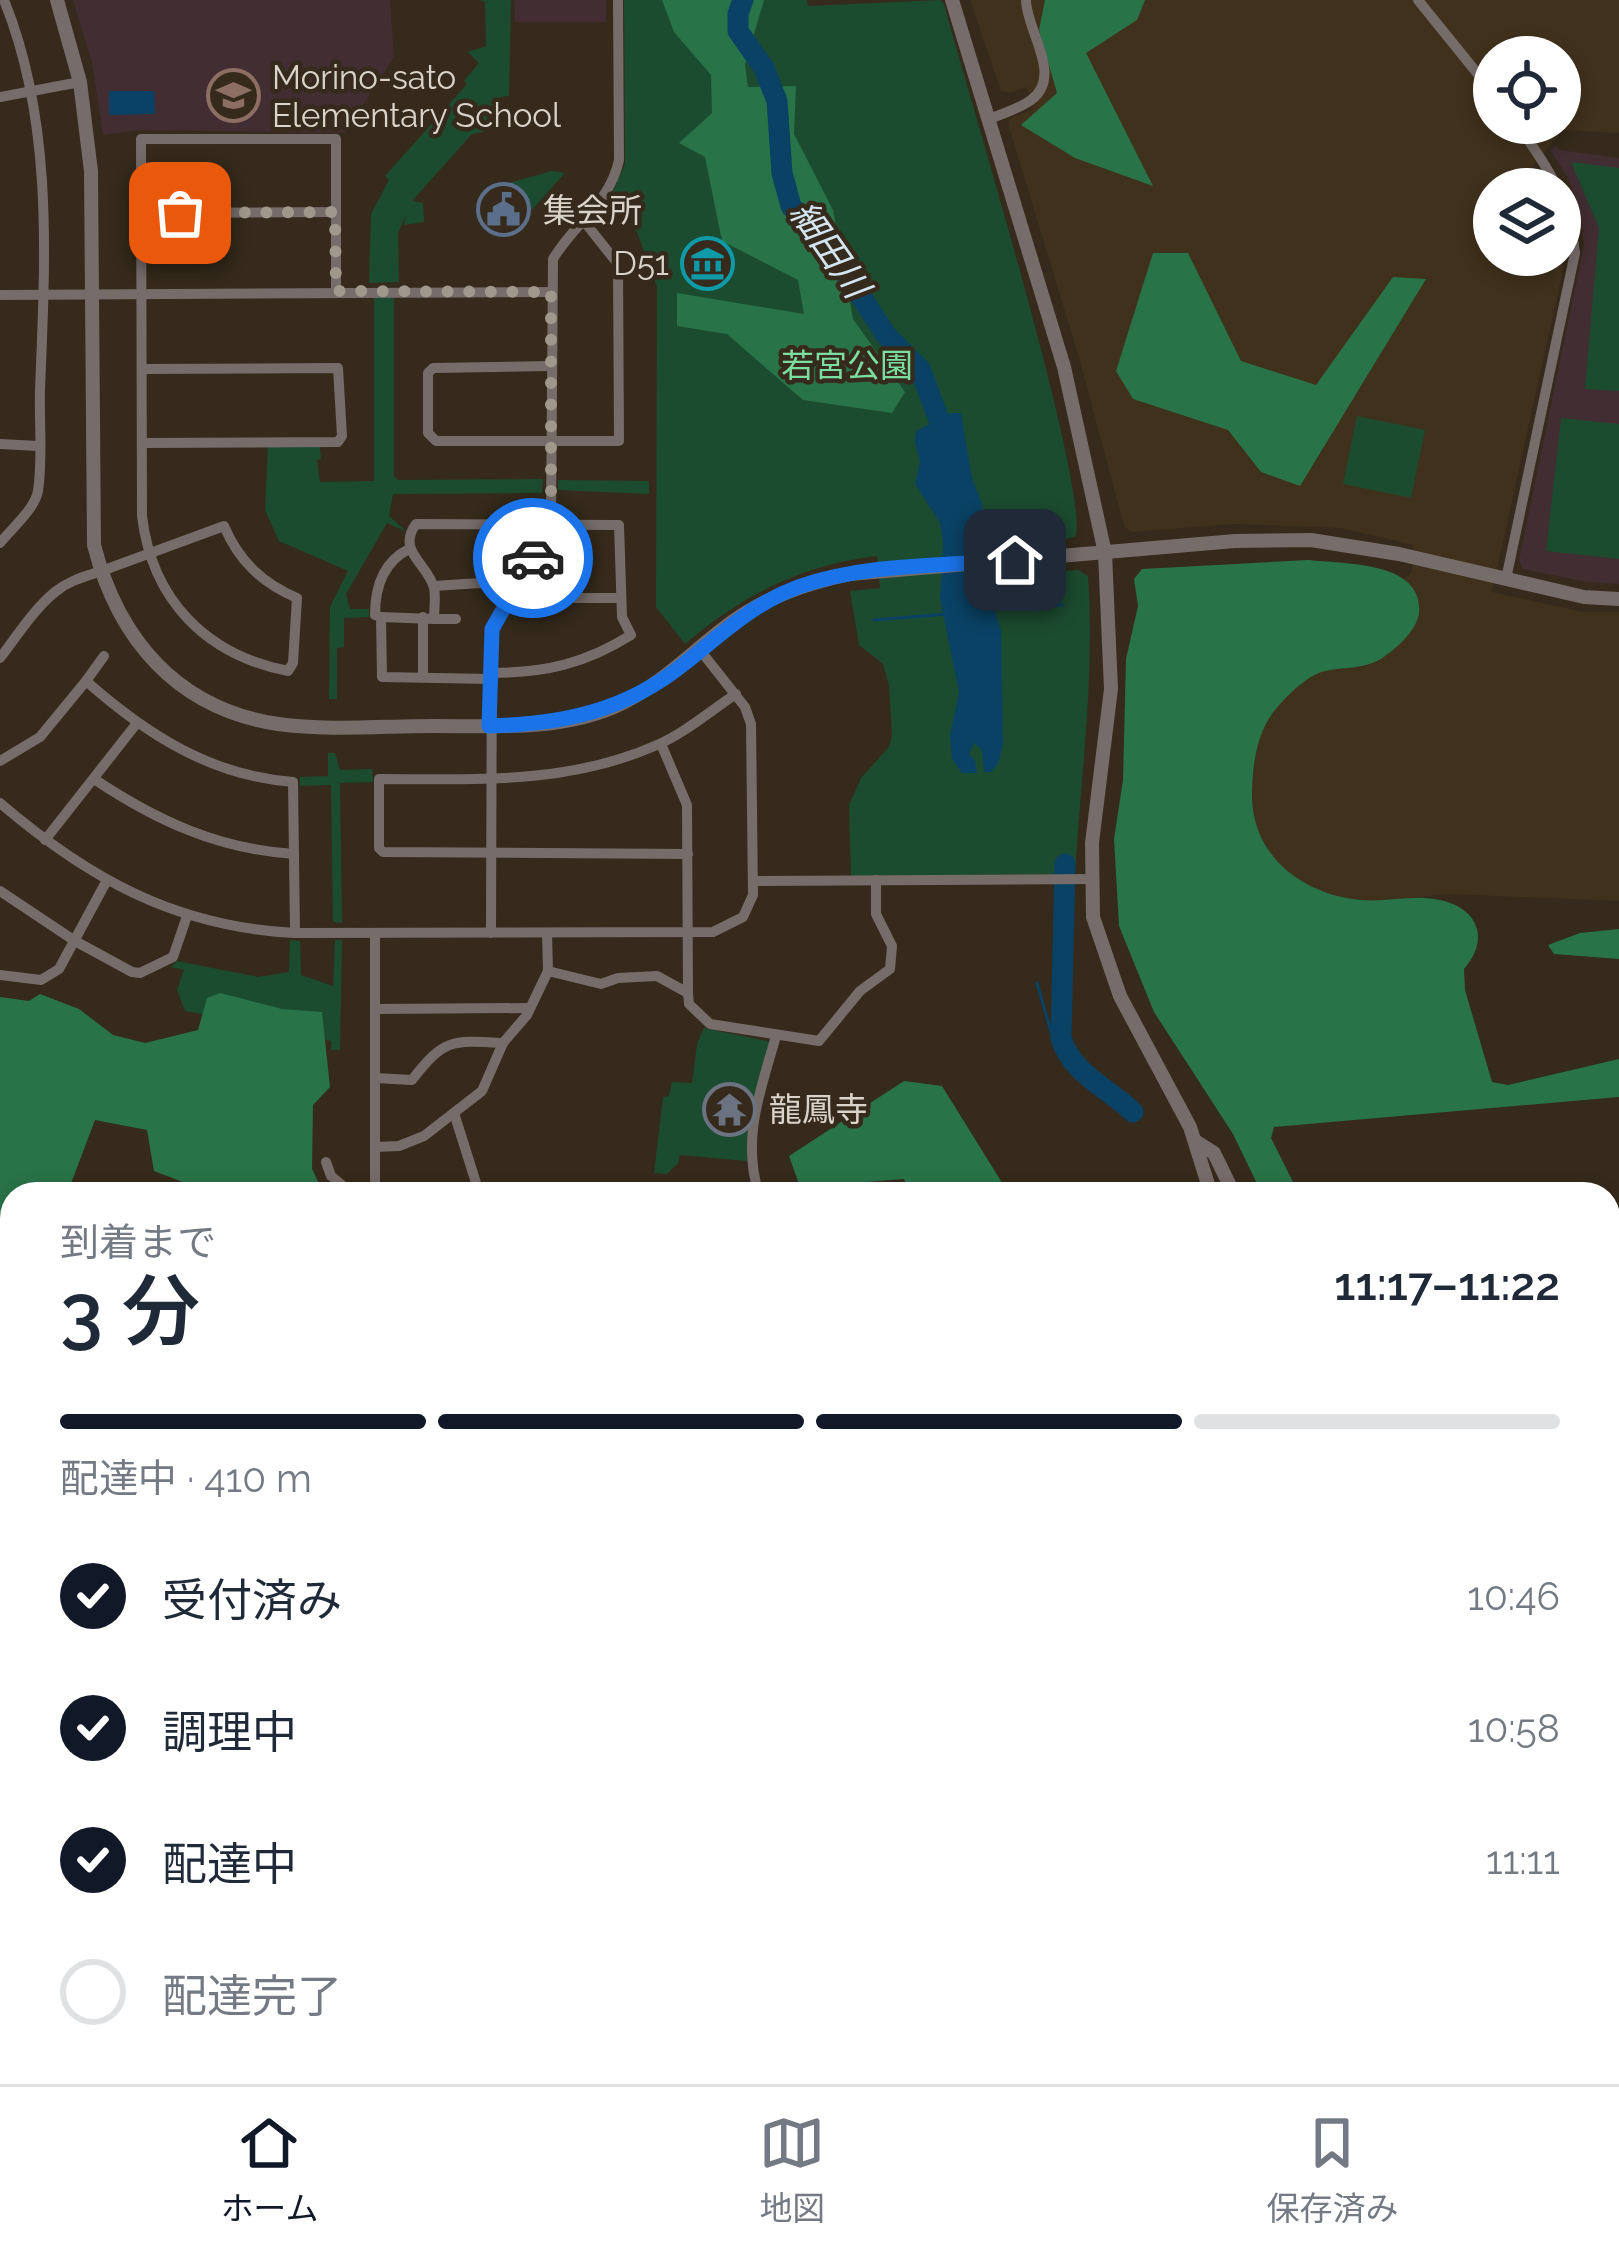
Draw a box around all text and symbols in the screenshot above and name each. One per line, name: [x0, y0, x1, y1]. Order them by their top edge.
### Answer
map controls: [1473, 36, 1581, 276]
button: locate: [1473, 36, 1581, 144]
place label: Morino-sato Elementary School: [272, 58, 562, 135]
school or university icon: Morino-sato Elementary School: [205, 68, 261, 124]
pin: [129, 162, 231, 264]
button: layers: [1473, 168, 1581, 276]
icon: bag: [147, 180, 213, 246]
public building icon: 集会所: [476, 182, 532, 238]
place label: 集会所: [543, 191, 642, 230]
water label: 細田川: [782, 193, 880, 309]
museum icon: D51: [680, 235, 736, 291]
place label: D51: [613, 244, 669, 283]
park label: 若宮公園: [781, 346, 913, 385]
courier: [473, 498, 593, 618]
pin: [964, 509, 1066, 611]
icon: car: [500, 525, 566, 591]
icon: home: [982, 527, 1048, 593]
temple icon: 龍鳳寺: [702, 1081, 758, 1137]
place label: 龍鳳寺: [769, 1090, 868, 1129]
text: 到着まで: [60, 1219, 216, 1265]
text: 11:17–11:22: [1334, 1258, 1560, 1311]
text: 3 分: [60, 1266, 200, 1357]
text: 配達中 · 410 m: [60, 1455, 312, 1501]
icon: check: [60, 1563, 126, 1629]
text: 10:46: [1467, 1573, 1560, 1619]
text: 受付済み: [162, 1574, 342, 1627]
icon: check: [60, 1695, 126, 1761]
text: 10:58: [1468, 1705, 1560, 1751]
text: 調理中: [162, 1706, 297, 1759]
icon: check: [60, 1827, 126, 1893]
text: 11:11: [1486, 1837, 1560, 1883]
text: 配達中: [162, 1838, 297, 1891]
text: 配達完了: [162, 1970, 342, 2023]
tab: ホーム: [220, 2110, 319, 2230]
tab: 地図: [759, 2110, 825, 2230]
tab: 保存済み: [1266, 2110, 1398, 2230]

